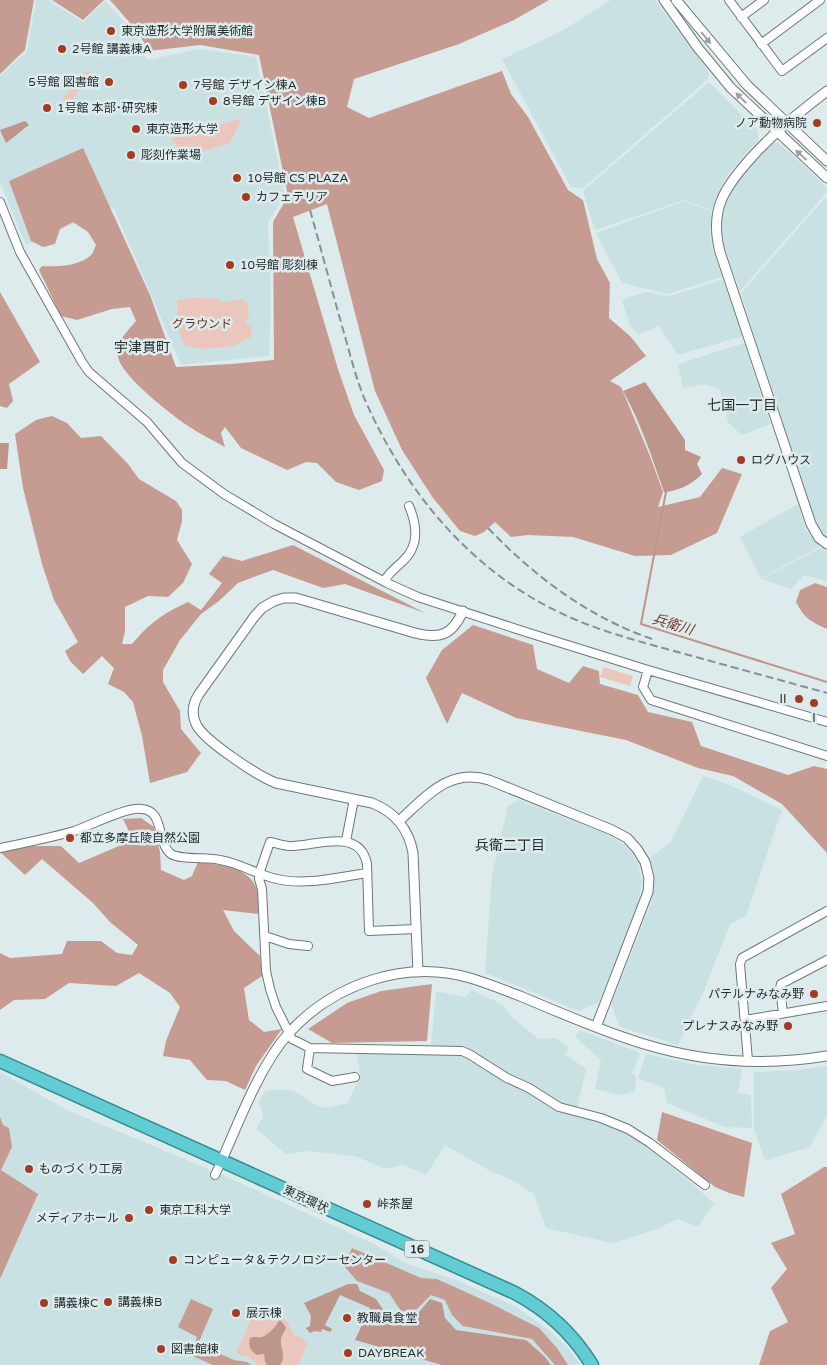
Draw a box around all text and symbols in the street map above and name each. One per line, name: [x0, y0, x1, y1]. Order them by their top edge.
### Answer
place label: 東京造形大学附属美術館: [121, 24, 253, 38]
marker: 東京造形大学附属美術館: [105, 25, 117, 37]
one-way arrow: [701, 31, 712, 44]
place label: 2号館 講義棟A: [72, 42, 152, 56]
marker: 2号館 講義棟A: [56, 43, 68, 55]
place label: 5号館 図書館: [28, 75, 99, 89]
marker: 5号館 図書館: [103, 76, 115, 88]
place label: 7号館 デザイン棟A: [193, 78, 297, 92]
marker: 7号館 デザイン棟A: [177, 79, 189, 91]
one-way arrow: [735, 93, 747, 105]
place label: 8号館 デザイン棟B: [223, 94, 326, 108]
marker: 8号館 デザイン棟B: [207, 95, 219, 107]
place label: 1号館 本部･研究棟: [57, 101, 158, 115]
marker: 1号館 本部･研究棟: [41, 102, 53, 114]
place label: ノア動物病院: [735, 116, 807, 130]
marker: ノア動物病院: [811, 117, 823, 129]
place label: 東京造形大学: [146, 122, 218, 136]
marker: 東京造形大学: [130, 123, 142, 135]
place label: 彫刻作業場: [141, 148, 201, 162]
marker: 彫刻作業場: [125, 149, 137, 161]
one-way arrow: [796, 149, 808, 161]
place label: 10号館 CS PLAZA: [247, 171, 348, 185]
marker: 10号館 CS PLAZA: [231, 172, 243, 184]
place label: カフェテリア: [256, 190, 328, 204]
marker: カフェテリア: [240, 191, 252, 203]
place label: 10号館 彫刻棟: [240, 258, 318, 272]
marker: 10号館 彫刻棟: [224, 259, 236, 271]
park label: グラウンド: [172, 317, 232, 331]
district label: 宇津貫町: [114, 339, 170, 356]
district label: 七国一丁目: [707, 397, 777, 414]
place label: ログハウス: [751, 453, 811, 467]
marker: ログハウス: [735, 454, 747, 466]
water label: 兵衛川: [650, 610, 697, 639]
place label: Ⅱ: [777, 692, 789, 706]
marker: Ⅱ: [793, 693, 805, 705]
marker: Ⅰ: [808, 697, 820, 709]
place label: Ⅰ: [808, 711, 820, 725]
place label: 都立多摩丘陵自然公園: [80, 831, 200, 845]
marker: 都立多摩丘陵自然公園: [64, 832, 76, 844]
district label: 兵衛二丁目: [475, 837, 545, 854]
place label: パテルナみなみ野: [708, 987, 804, 1001]
marker: パテルナみなみ野: [808, 988, 820, 1000]
place label: プレナスみなみ野: [682, 1019, 778, 1033]
marker: プレナスみなみ野: [782, 1020, 794, 1032]
place label: ものづくり工房: [39, 1162, 123, 1176]
marker: ものづくり工房: [23, 1163, 35, 1175]
street label: 東京環状: [281, 1183, 331, 1215]
place label: 峠茶屋: [377, 1197, 413, 1211]
marker: 峠茶屋: [361, 1198, 373, 1210]
place label: 東京工科大学: [159, 1203, 231, 1217]
marker: 東京工科大学: [143, 1204, 155, 1216]
place label: メディアホール: [36, 1211, 119, 1225]
marker: メディアホール: [123, 1212, 135, 1224]
road number: 16: [404, 1240, 430, 1258]
place label: コンピュータ＆テクノロジーセンター: [183, 1253, 386, 1267]
marker: コンピュータ＆テクノロジーセンター: [167, 1254, 179, 1266]
place label: 講義棟B: [118, 1295, 162, 1309]
place label: 講義棟C: [54, 1296, 98, 1310]
marker: 講義棟B: [102, 1296, 114, 1308]
marker: 講義棟C: [38, 1297, 50, 1309]
place label: 展示棟: [246, 1306, 282, 1320]
marker: 展示棟: [230, 1307, 242, 1319]
place label: 教職員食堂: [357, 1311, 417, 1325]
marker: 教職員食堂: [341, 1312, 353, 1324]
place label: 図書館棟: [171, 1342, 219, 1356]
marker: 図書館棟: [155, 1343, 167, 1355]
place label: DAYBREAK: [358, 1346, 424, 1360]
marker: DAYBREAK: [342, 1347, 354, 1359]

